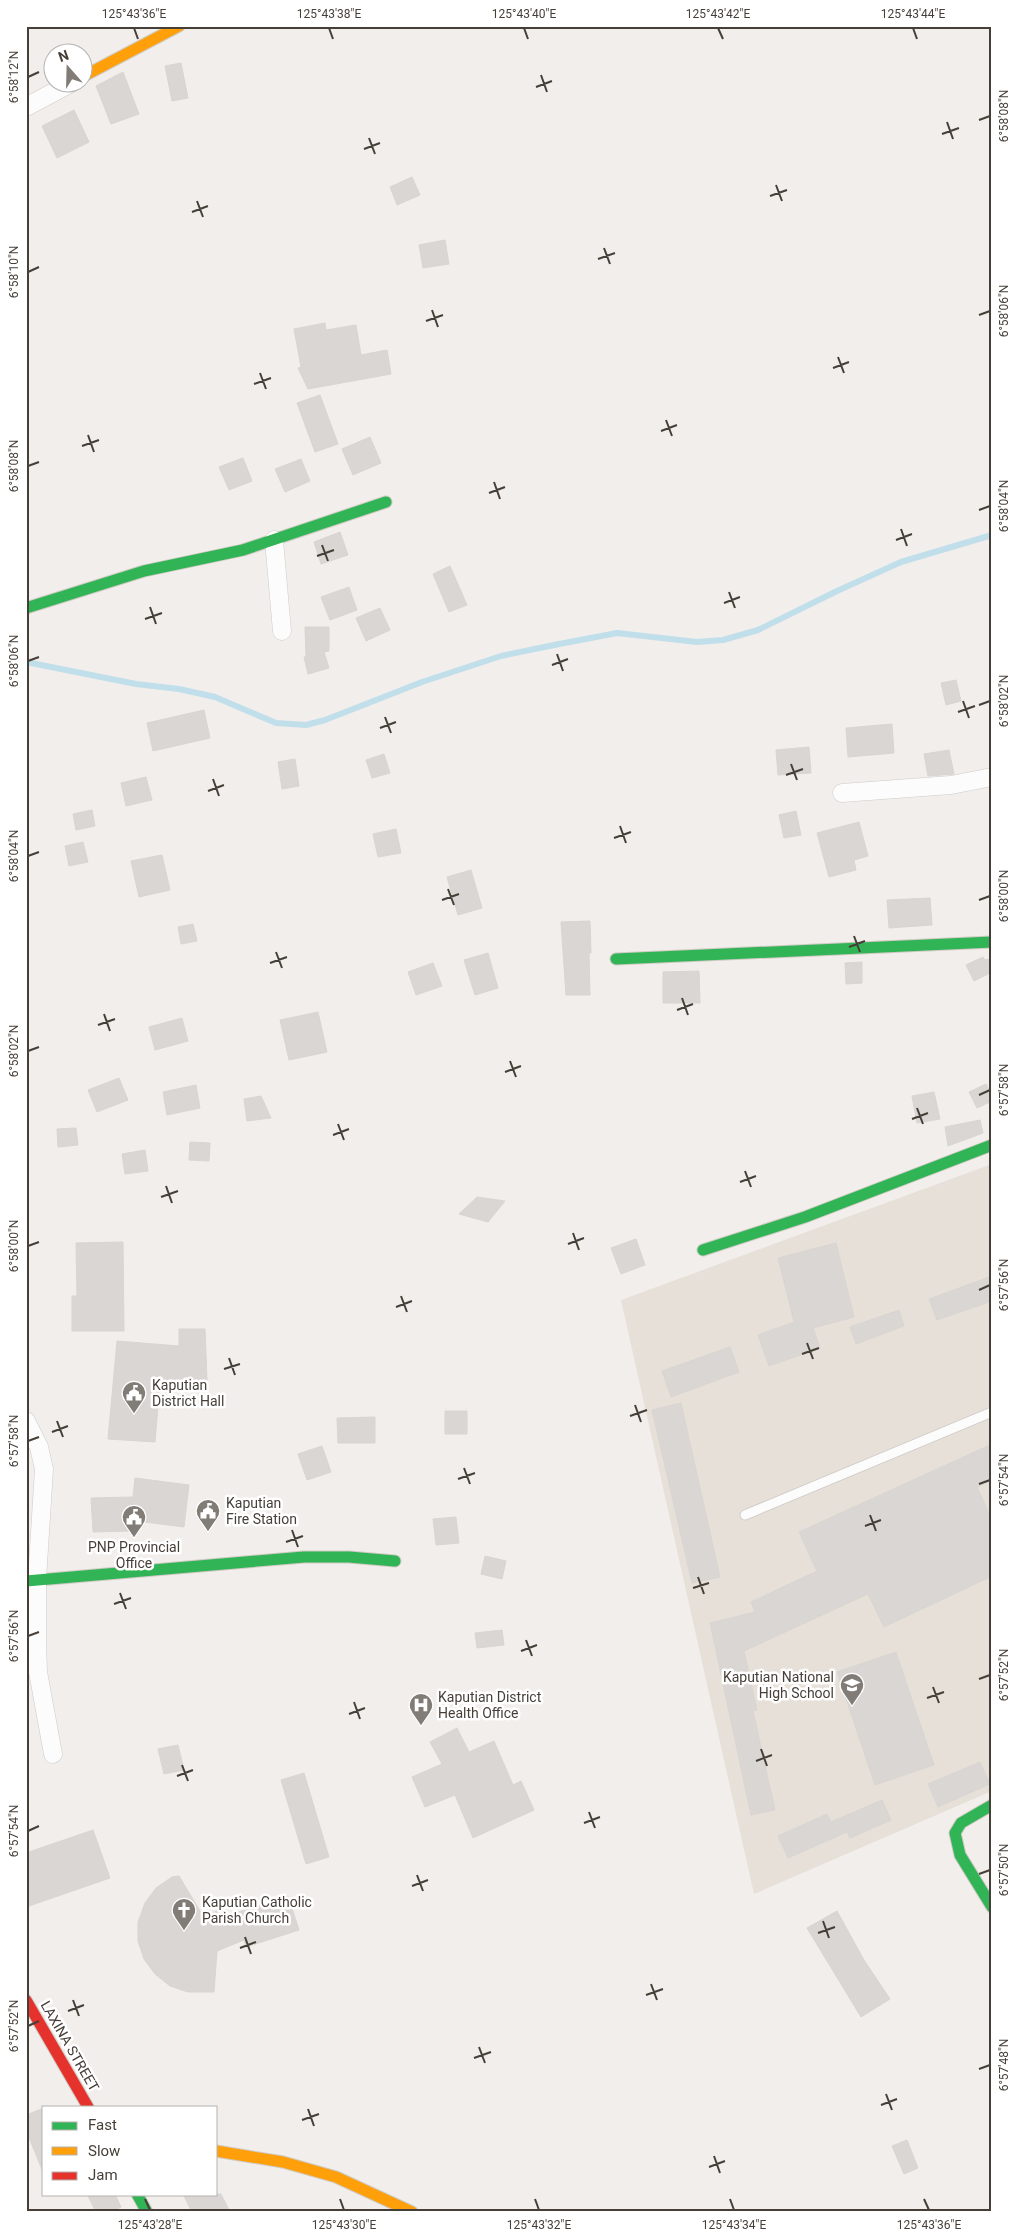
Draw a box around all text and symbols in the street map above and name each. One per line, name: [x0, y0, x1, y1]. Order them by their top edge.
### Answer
text: 125°43'36"E: [102, 7, 166, 21]
text: 125°43'38"E: [297, 7, 361, 21]
text: 125°43'40"E: [492, 7, 556, 21]
text: 125°43'42"E: [686, 7, 750, 21]
text: 125°43'44"E: [881, 7, 945, 21]
north arrow: [42, 42, 92, 92]
text: N: [56, 47, 71, 65]
text: 6°58'12"N: [7, 51, 21, 103]
text: 6°58'08"N: [997, 90, 1011, 142]
text: 6°58'10"N: [7, 246, 21, 298]
text: 6°58'06"N: [997, 285, 1011, 337]
text: 6°58'08"N: [7, 440, 21, 492]
text: 6°58'04"N: [997, 480, 1011, 532]
text: 6°58'06"N: [7, 635, 21, 687]
text: 6°58'02"N: [997, 675, 1011, 727]
text: 6°58'04"N: [7, 830, 21, 882]
text: 6°58'00"N: [997, 870, 1011, 922]
text: 6°58'02"N: [7, 1025, 21, 1077]
text: 6°57'58"N: [997, 1064, 1011, 1116]
text: 6°58'00"N: [7, 1220, 21, 1272]
text: 6°57'56"N: [997, 1259, 1011, 1311]
place label: Kaputian District Hall: [152, 1377, 224, 1409]
public building icon: Kaputian District Hall: [121, 1380, 147, 1414]
text: 6°57'58"N: [7, 1415, 21, 1467]
text: 6°57'54"N: [997, 1454, 1011, 1506]
place label: Kaputian Fire Station: [226, 1495, 297, 1527]
public building icon: Kaputian Fire Station: [195, 1498, 221, 1532]
public building icon: PNP Provincial Office: [121, 1504, 147, 1538]
place label: PNP Provincial Office: [88, 1539, 180, 1571]
text: 6°57'56"N: [7, 1610, 21, 1662]
text: 6°57'52"N: [997, 1649, 1011, 1701]
place label: Kaputian National High School: [723, 1669, 834, 1701]
school or university icon: Kaputian National High School: [839, 1672, 865, 1706]
place label: Kaputian District Health Office: [438, 1689, 542, 1721]
hospital icon: Kaputian District Health Office: [408, 1692, 434, 1726]
text: 6°57'54"N: [7, 1805, 21, 1857]
text: 6°57'50"N: [997, 1844, 1011, 1896]
place label: Kaputian Catholic Parish Church: [202, 1894, 312, 1926]
church icon: Kaputian Catholic Parish Church: [171, 1897, 197, 1931]
street label: LAXINA STREET: [38, 1998, 103, 2095]
text: 6°57'52"N: [7, 2000, 21, 2052]
text: 6°57'48"N: [997, 2039, 1011, 2091]
legend: [42, 2106, 218, 2196]
text: Fast: [88, 2116, 117, 2134]
text: Slow: [88, 2142, 120, 2160]
text: Jam: [88, 2166, 118, 2184]
text: 125°43'28"E: [118, 2218, 182, 2232]
text: 125°43'30"E: [312, 2218, 376, 2232]
text: 125°43'32"E: [507, 2218, 571, 2232]
text: 125°43'34"E: [702, 2218, 766, 2232]
text: 125°43'36"E: [897, 2218, 961, 2232]

